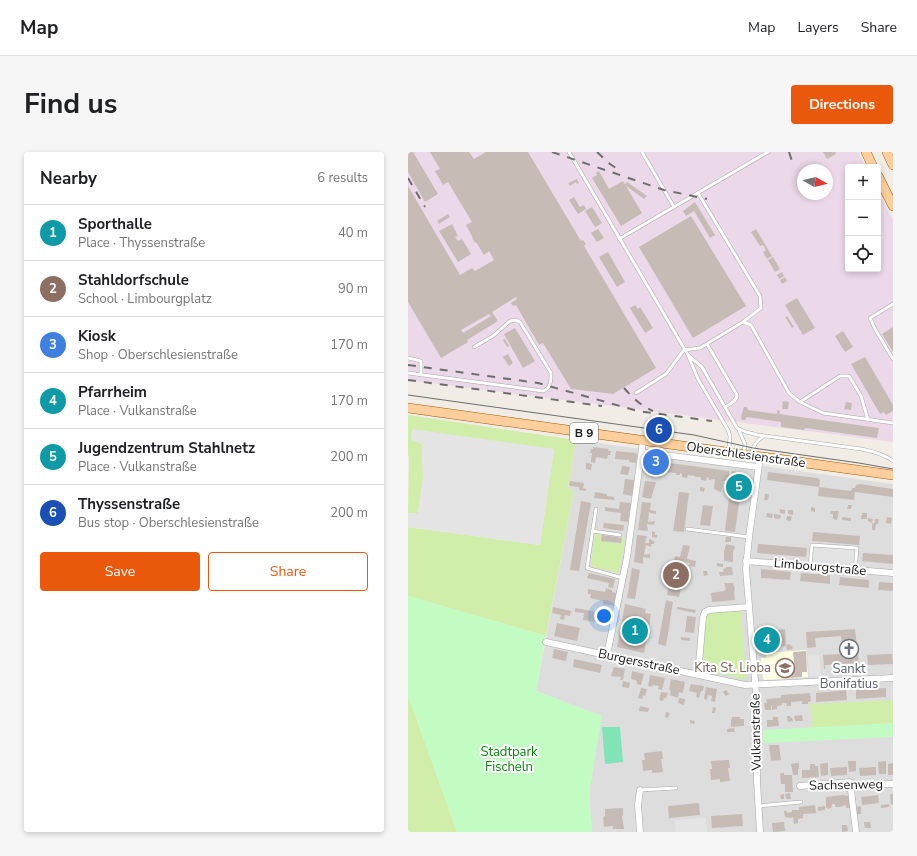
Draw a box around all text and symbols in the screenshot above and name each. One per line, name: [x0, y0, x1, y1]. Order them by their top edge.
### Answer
text: Map: [20, 15, 58, 41]
text: Map: [748, 18, 775, 37]
text: Layers: [797, 18, 839, 37]
text: Share: [861, 18, 897, 37]
text: Find us: [24, 85, 118, 123]
button: Directions: [791, 85, 893, 124]
north arrow: [797, 164, 833, 200]
map controls: [845, 164, 881, 272]
button: +: [845, 164, 881, 200]
text: Nearby: [40, 167, 97, 190]
text: 6 results: [317, 169, 368, 187]
button: −: [845, 200, 881, 236]
text: Sporthalle: [78, 214, 152, 234]
text: 1: [49, 224, 57, 242]
text: 40 m: [338, 224, 368, 242]
text: Place · Thyssenstraße: [78, 234, 205, 252]
button: locate: [845, 236, 881, 272]
text: Stahldorfschule: [78, 270, 189, 290]
text: 2: [49, 280, 57, 298]
text: 90 m: [338, 280, 368, 298]
text: School · Limbourgplatz: [78, 290, 212, 308]
text: Kiosk: [78, 326, 116, 346]
text: 3: [49, 336, 57, 354]
text: 170 m: [330, 336, 368, 354]
text: Shop · Oberschlesienstraße: [78, 346, 238, 364]
text: Pfarrheim: [78, 382, 147, 402]
text: 4: [49, 392, 57, 410]
text: 170 m: [330, 392, 368, 410]
text: Place · Vulkanstraße: [78, 402, 197, 420]
pin: 6: [646, 415, 672, 445]
road number: B 9: [570, 423, 598, 443]
text: Jugendzentrum Stahlnetz: [78, 438, 255, 458]
street label: Oberschlesienstraße: [685, 438, 807, 472]
pin: 3: [643, 447, 669, 477]
text: 5: [49, 448, 57, 466]
text: 200 m: [330, 448, 368, 466]
text: Place · Vulkanstraße: [78, 458, 197, 476]
pin: 5: [726, 472, 752, 502]
text: Thyssenstraße: [78, 494, 180, 514]
text: 6: [49, 504, 57, 522]
text: 200 m: [330, 504, 368, 522]
text: Bus stop · Oberschlesienstraße: [78, 514, 259, 532]
button: Save: [40, 552, 200, 591]
button: Share: [208, 552, 368, 591]
street label: Limbourgstraße: [773, 554, 867, 580]
pin: 2: [663, 560, 689, 590]
your location: [594, 606, 614, 626]
pin: 1: [622, 616, 648, 646]
pin: 4: [754, 625, 780, 655]
church icon: Sankt Bonifatius: [838, 638, 860, 660]
street label: Burgersstraße: [596, 645, 682, 679]
school or university icon: Kita St. Lioba: [774, 657, 796, 679]
place label: Kita St. Lioba: [694, 659, 771, 677]
place label: Sankt Bonifatius: [820, 660, 878, 693]
street label: Vulkanstraße: [746, 693, 766, 772]
park label: Stadtpark Fischeln: [480, 743, 538, 776]
street label: Sachsenweg: [809, 775, 883, 795]

